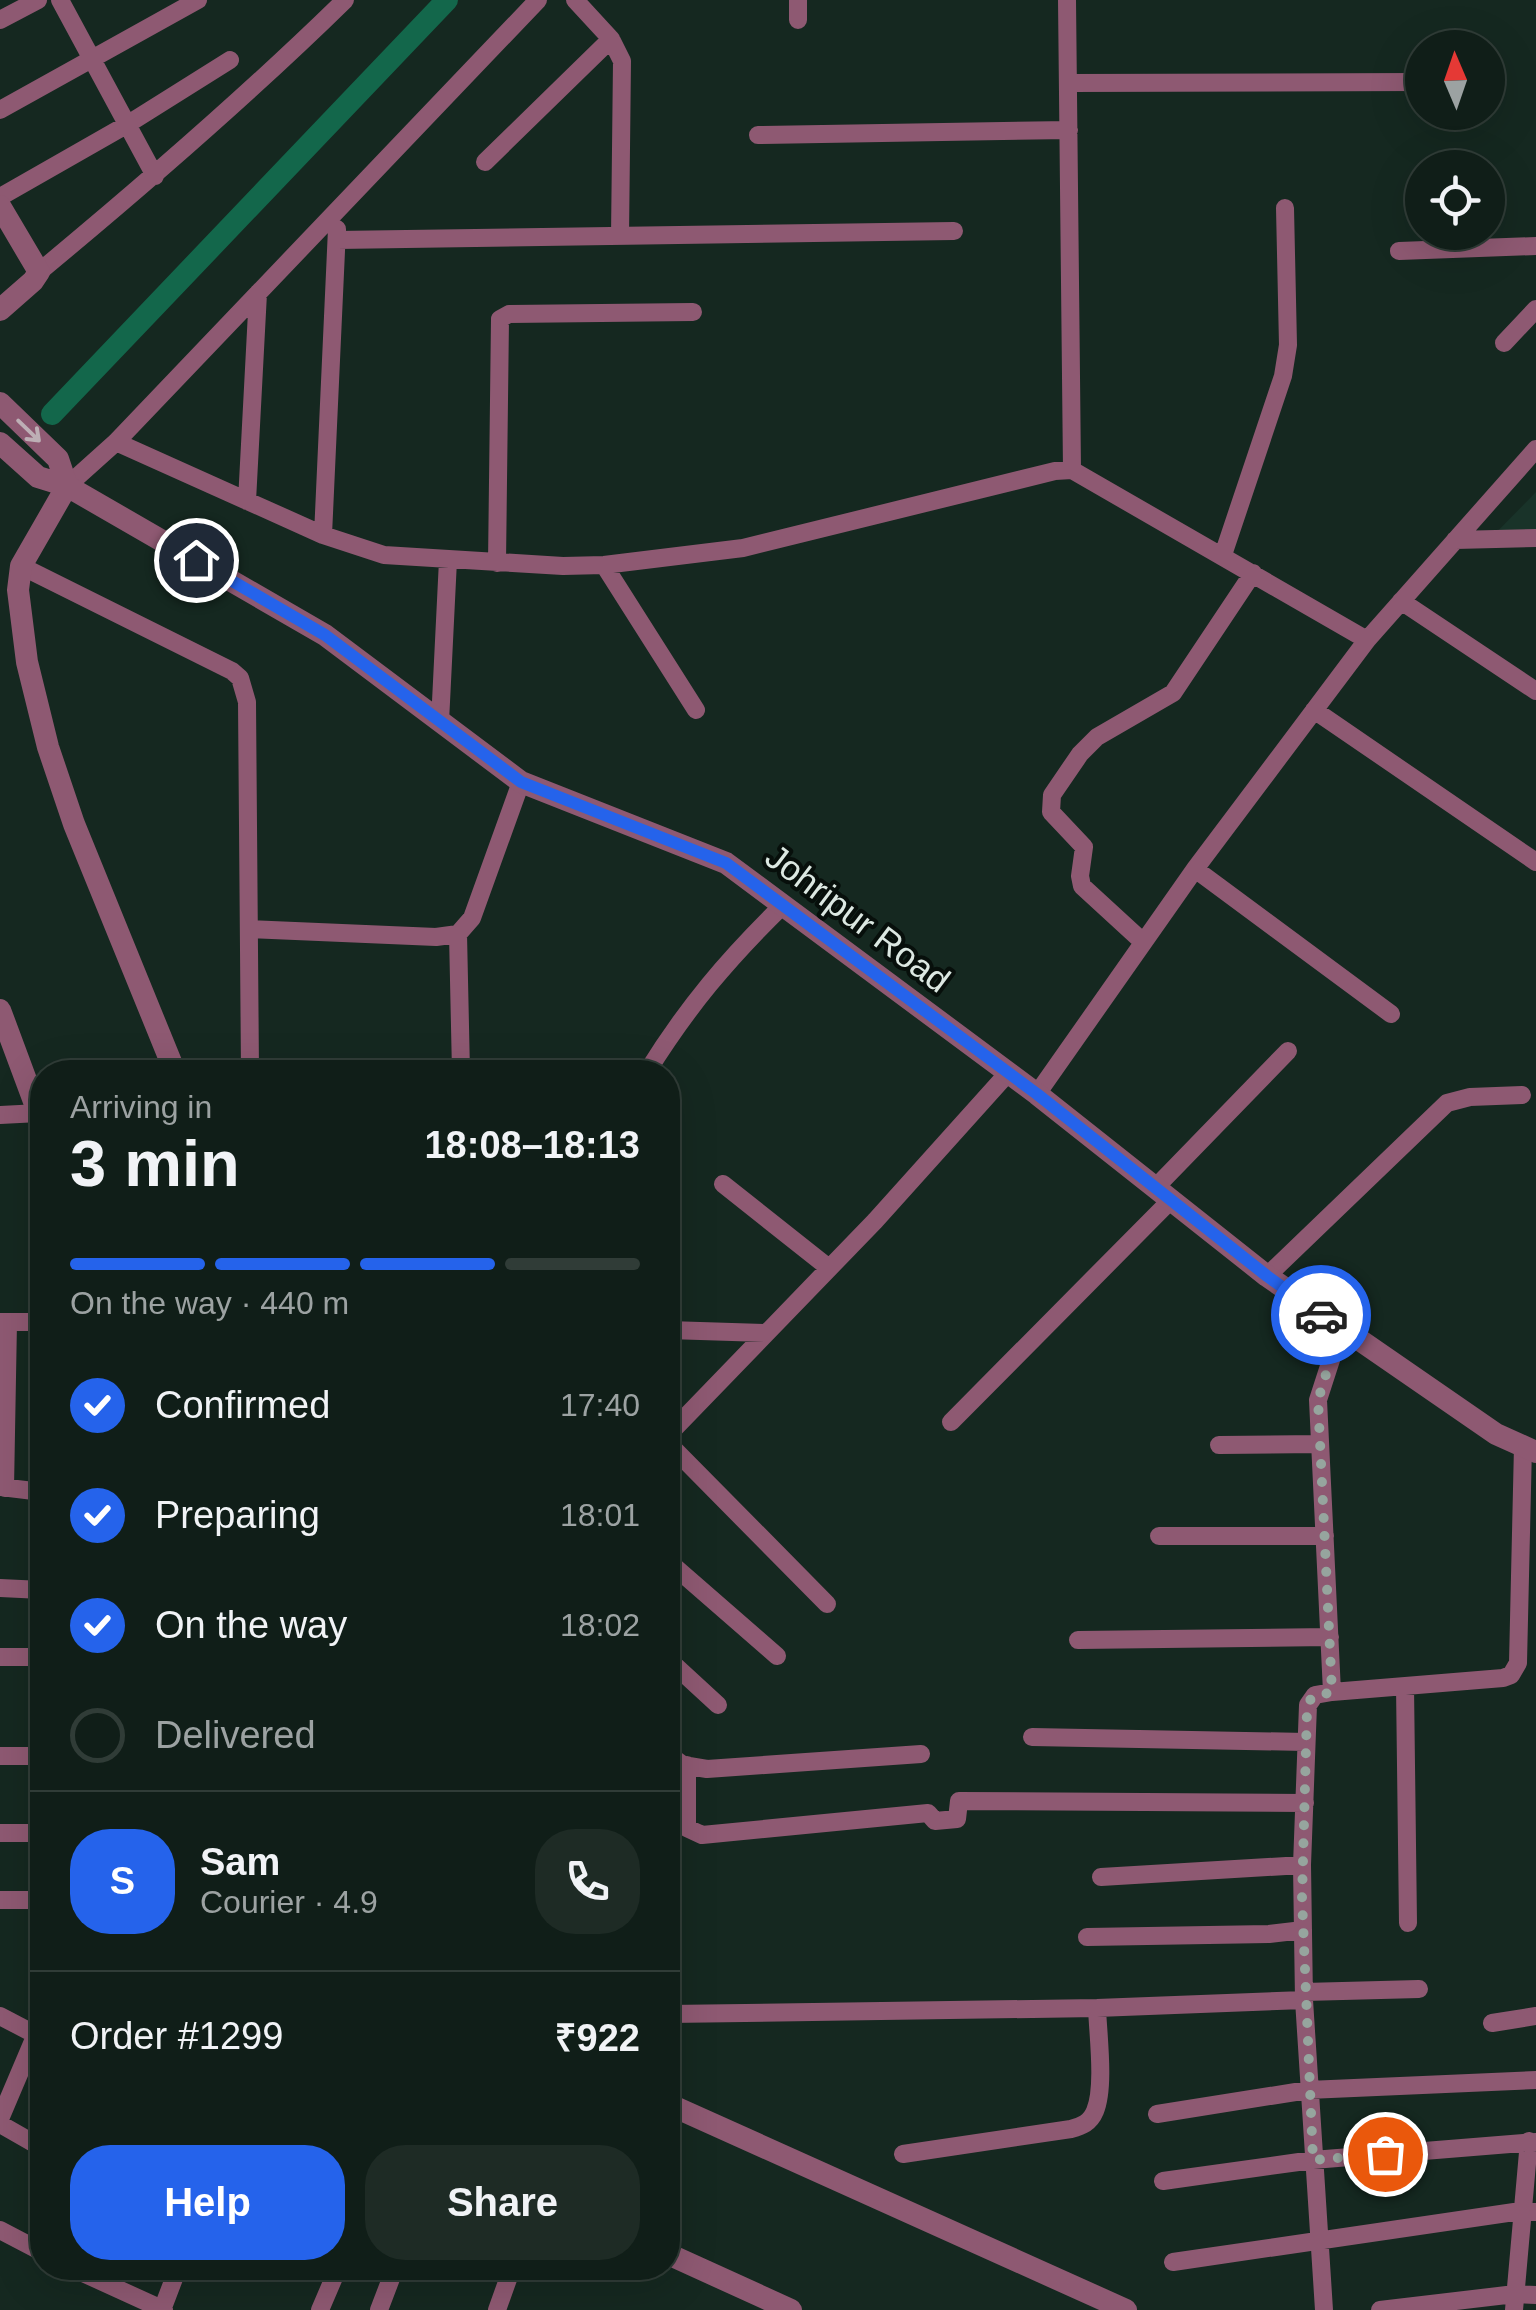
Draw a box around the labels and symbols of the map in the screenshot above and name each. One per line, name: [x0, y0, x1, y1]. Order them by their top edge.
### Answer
north arrow: [1405, 30, 1505, 130]
one-way arrow: [16, 419, 40, 443]
pin: [154, 518, 239, 603]
street label: Johripur Road: [758, 836, 958, 1000]
courier: [1271, 1265, 1371, 1365]
pin: [1343, 2112, 1428, 2197]

